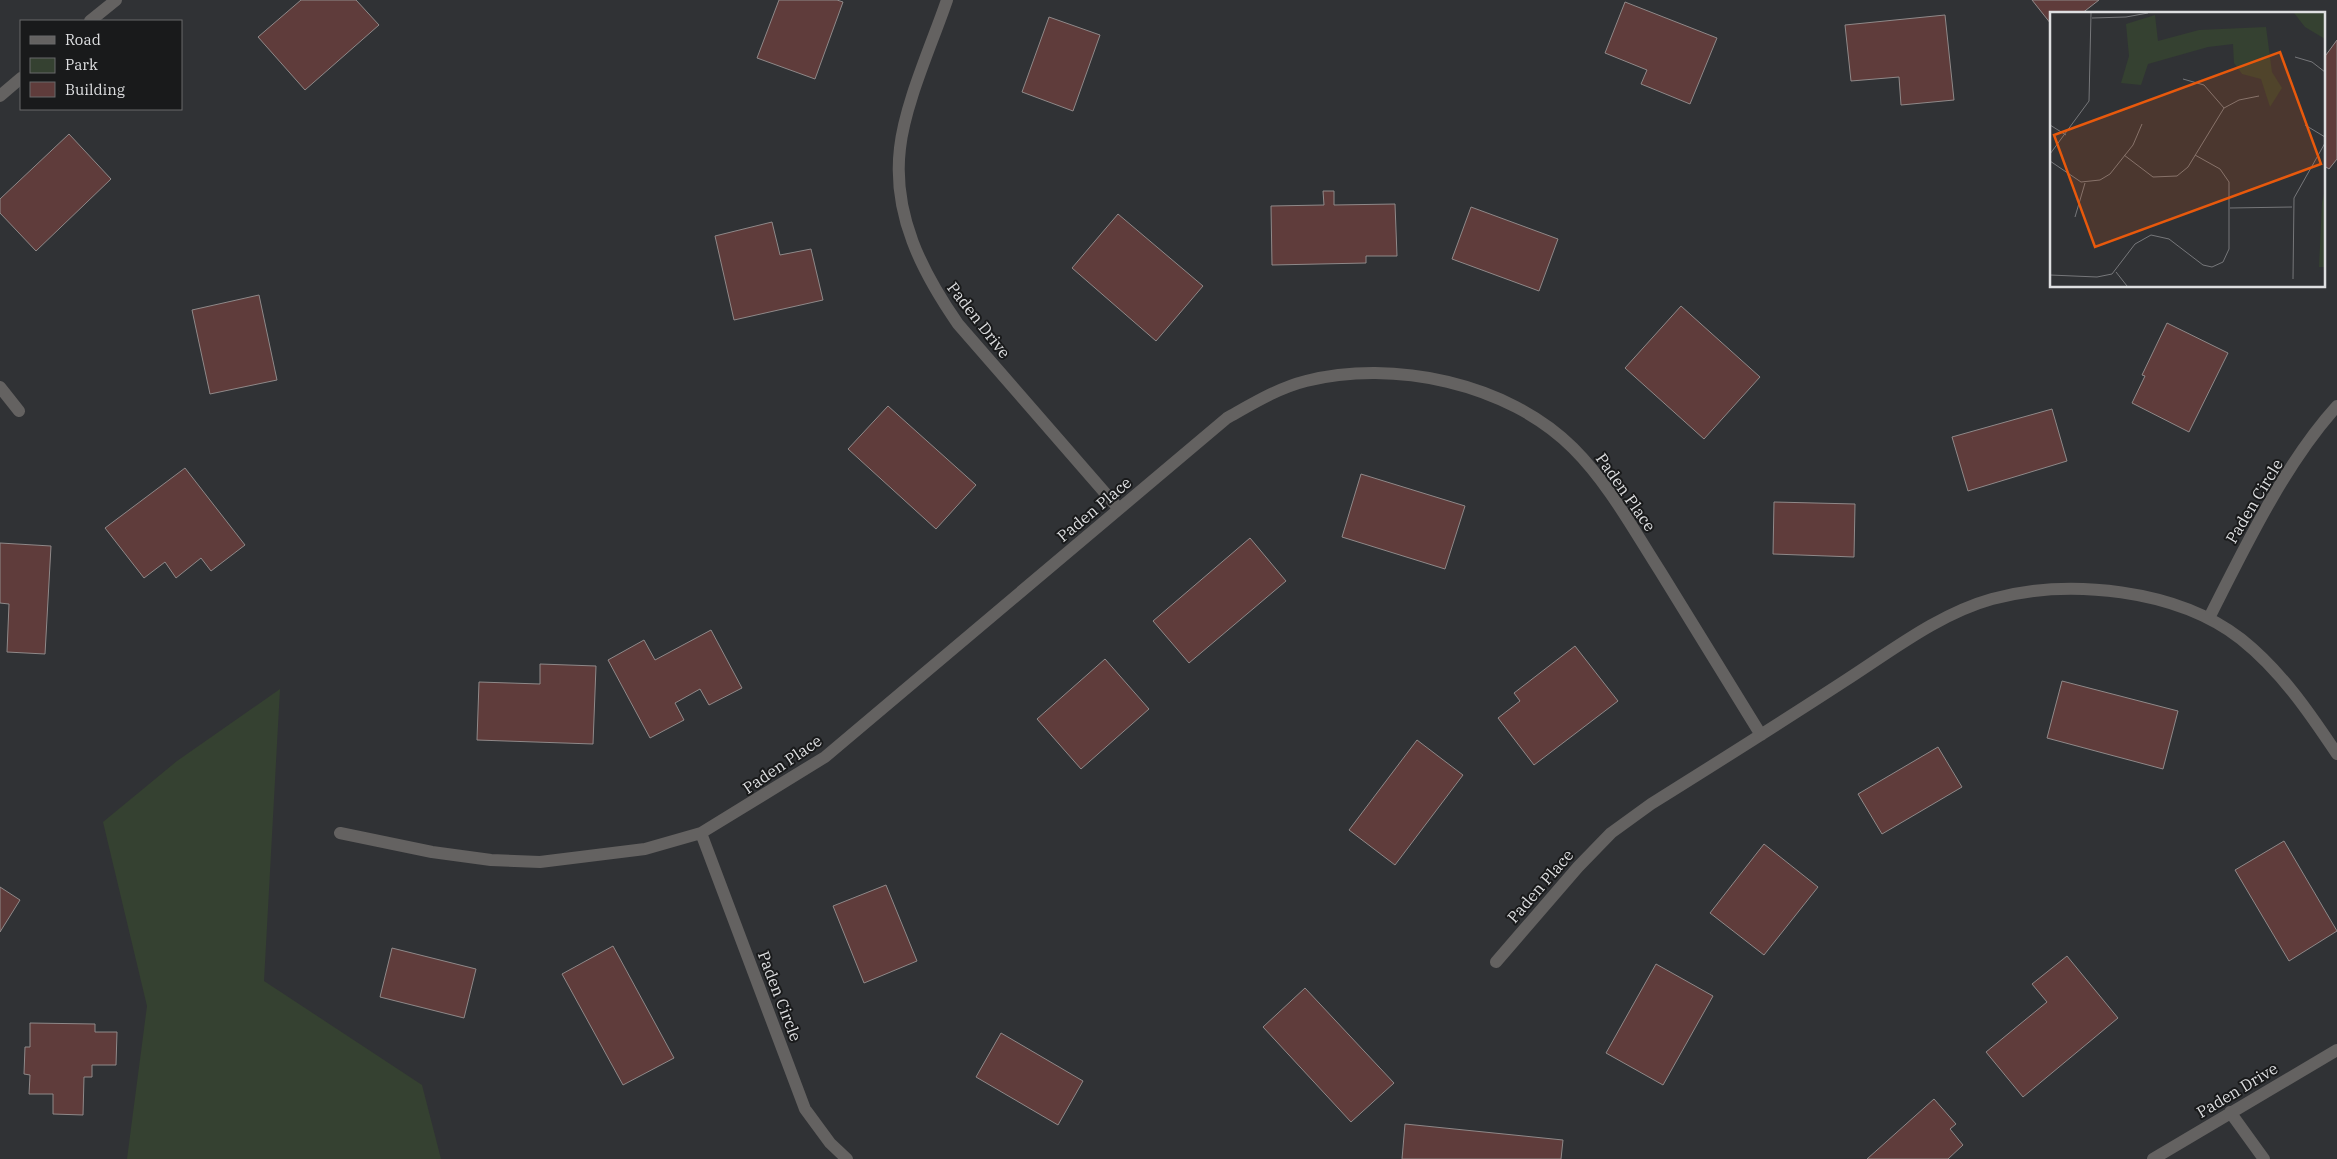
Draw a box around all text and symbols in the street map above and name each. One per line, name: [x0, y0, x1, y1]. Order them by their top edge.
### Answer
inset map: [2050, 12, 2324, 288]
legend: [20, 20, 182, 110]
text: Road: [65, 30, 101, 49]
text: Park: [65, 55, 98, 74]
text: Building: [65, 80, 125, 99]
street label: Paden Drive: [943, 278, 1015, 362]
street label: Paden Place: [1592, 449, 1660, 535]
street label: Paden Circle: [2221, 455, 2287, 547]
street label: Paden Place: [1053, 472, 1135, 546]
street label: Paden Place: [739, 730, 825, 798]
street label: Paden Place: [1503, 845, 1577, 927]
street label: Paden Circle: [754, 948, 806, 1044]
street label: Paden Drive: [2193, 1058, 2281, 1122]

